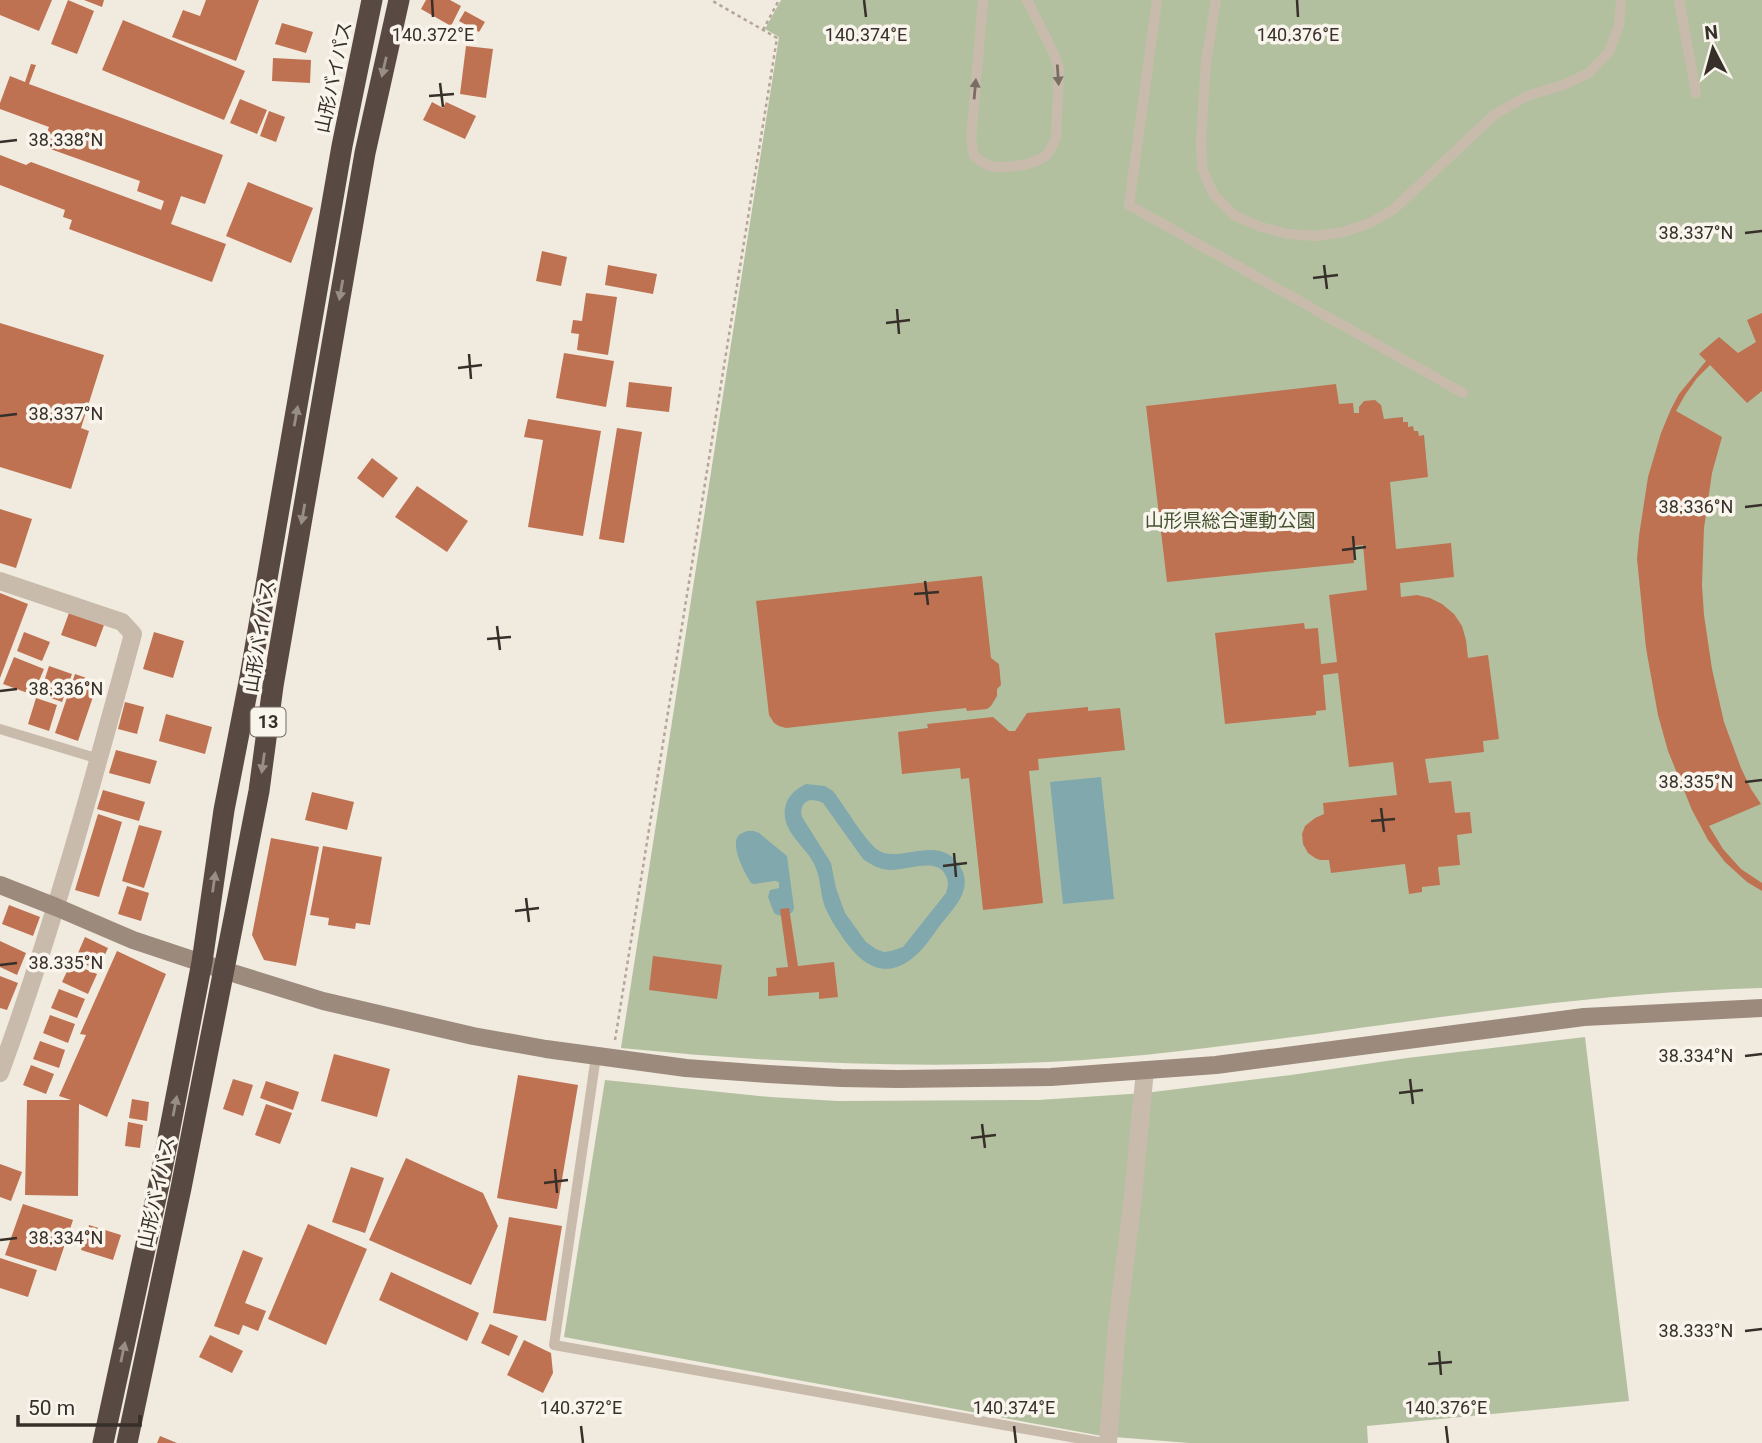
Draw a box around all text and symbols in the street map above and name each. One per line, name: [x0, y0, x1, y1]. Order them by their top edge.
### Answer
north arrow: [1678, 14, 1748, 84]
street label: 山形バイパス: [310, 19, 357, 135]
text: N: [1703, 20, 1719, 45]
text: 140.372°E: [392, 24, 474, 45]
text: 140.374°E: [825, 24, 907, 45]
text: 140.376°E: [1257, 24, 1339, 45]
one-way arrow: [378, 56, 389, 78]
one-way arrow: [1053, 64, 1064, 86]
one-way arrow: [970, 78, 981, 100]
text: 38.338°N: [29, 129, 103, 150]
text: 38.337°N: [1659, 222, 1733, 243]
one-way arrow: [335, 279, 346, 301]
text: 38.337°N: [29, 403, 103, 424]
one-way arrow: [290, 405, 301, 427]
text: 38.336°N: [1659, 496, 1733, 517]
one-way arrow: [297, 503, 308, 525]
park label: 山形県総合運動公園: [1144, 509, 1316, 532]
street label: 山形バイパス: [239, 578, 280, 694]
text: 38.336°N: [29, 678, 103, 699]
road number: 13: [250, 708, 286, 736]
one-way arrow: [257, 752, 268, 774]
text: 38.335°N: [1659, 771, 1733, 792]
one-way arrow: [209, 871, 220, 893]
text: 38.335°N: [29, 952, 103, 973]
text: 38.334°N: [1659, 1045, 1733, 1066]
one-way arrow: [169, 1095, 180, 1117]
street label: 山形バイパス: [133, 1134, 180, 1250]
text: 38.334°N: [29, 1227, 103, 1248]
text: 38.333°N: [1659, 1320, 1733, 1341]
one-way arrow: [117, 1341, 128, 1363]
scale bar: [18, 1384, 140, 1428]
text: 50 m: [28, 1396, 75, 1420]
text: 140.372°E: [540, 1397, 622, 1418]
text: 140.374°E: [973, 1397, 1055, 1418]
text: 140.376°E: [1405, 1397, 1487, 1418]

